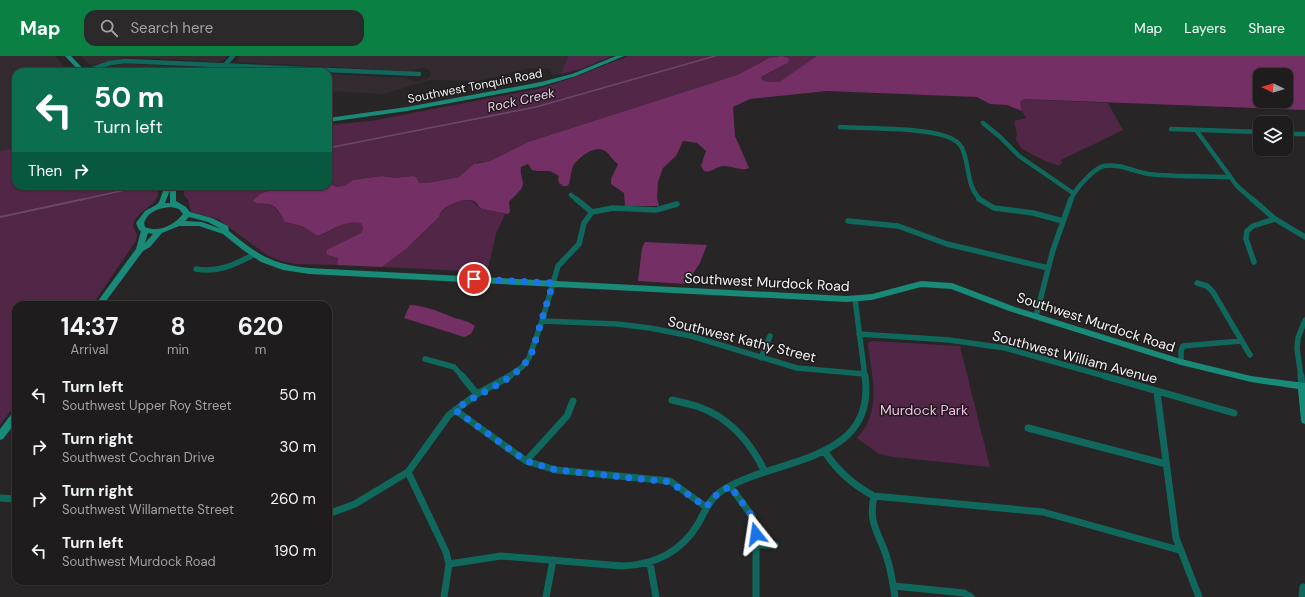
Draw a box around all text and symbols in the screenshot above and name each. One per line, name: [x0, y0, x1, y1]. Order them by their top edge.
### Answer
search box: [84, 10, 364, 46]
text: Map: [20, 16, 60, 41]
icon: search: [98, 17, 120, 39]
text: Search here: [130, 18, 213, 38]
text: Map: [1134, 19, 1162, 37]
text: Layers: [1184, 19, 1226, 37]
text: Share: [1248, 19, 1285, 37]
street label: Southwest Tonquin Road: [406, 65, 544, 107]
north arrow: [1253, 68, 1293, 108]
map controls: [1253, 68, 1293, 156]
text: 50 m: [94, 79, 164, 116]
icon: left: [28, 84, 80, 136]
water label: Rock Creek: [486, 84, 557, 116]
text: Turn left: [94, 115, 163, 139]
button: layers: [1253, 116, 1293, 156]
icon: right: [70, 160, 92, 182]
text: Then: [28, 161, 62, 181]
pin: [457, 262, 491, 296]
icon: arrive: [463, 268, 485, 290]
street label: Southwest Murdock Road: [684, 269, 850, 295]
street label: Southwest Murdock Road: [1015, 288, 1177, 356]
text: 14:37: [61, 311, 118, 342]
text: 8: [170, 311, 186, 342]
text: 620: [238, 311, 283, 342]
street label: Southwest Kathy Street: [666, 312, 818, 366]
street label: Southwest William Avenue: [990, 326, 1160, 388]
text: Arrival: [71, 341, 108, 358]
text: min: [167, 341, 189, 358]
text: m: [255, 341, 266, 358]
text: Turn left: [62, 377, 123, 397]
icon: left: [28, 384, 50, 406]
text: 50 m: [279, 385, 316, 405]
text: Southwest Upper Roy Street: [62, 397, 232, 414]
park label: Murdock Park: [880, 401, 968, 419]
text: Turn right: [62, 429, 133, 449]
icon: right: [28, 436, 50, 458]
text: 30 m: [280, 437, 316, 457]
text: Southwest Cochran Drive: [62, 449, 215, 466]
text: Turn right: [62, 481, 133, 501]
icon: right: [28, 488, 50, 510]
text: 260 m: [270, 489, 316, 509]
text: Southwest Willamette Street: [62, 501, 234, 518]
position arrow: [735, 513, 777, 555]
text: Turn left: [62, 533, 123, 553]
icon: left: [28, 540, 50, 562]
text: 190 m: [274, 541, 316, 561]
text: Southwest Murdock Road: [62, 553, 216, 570]

